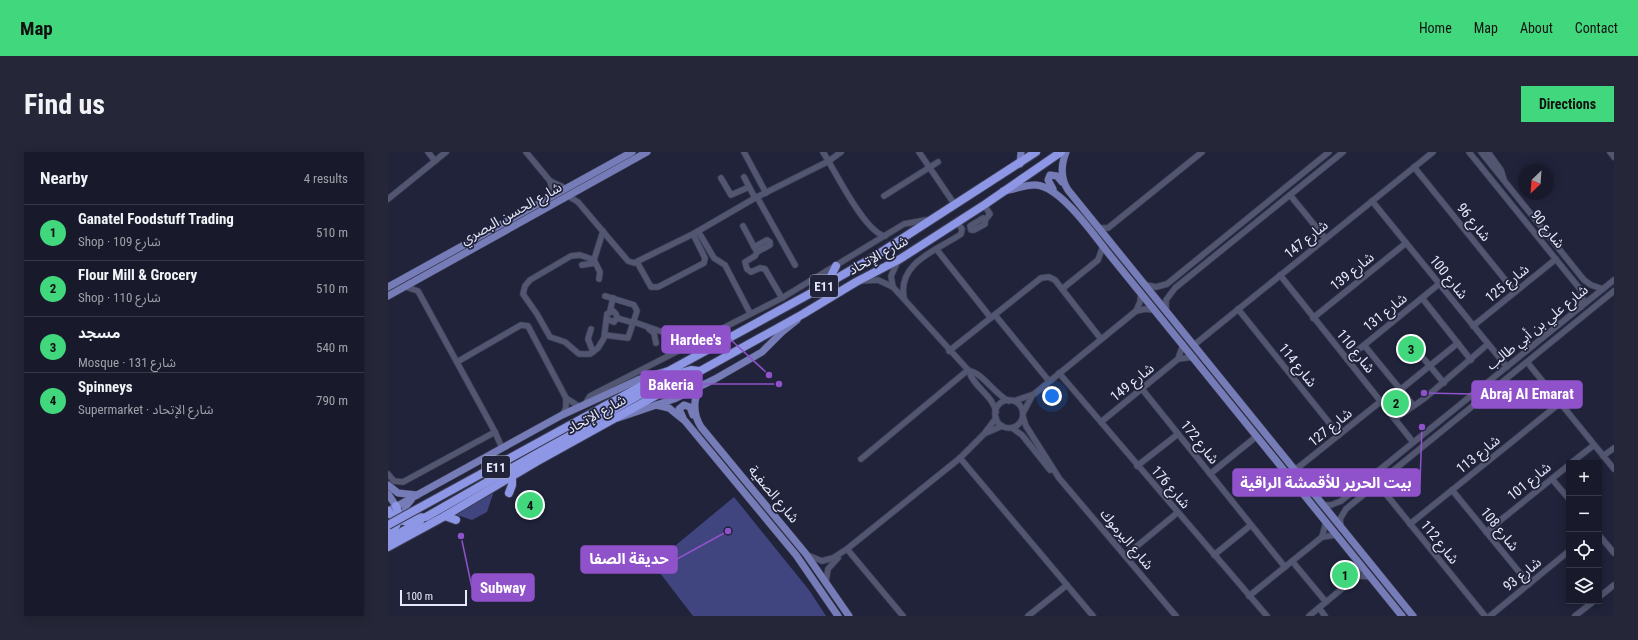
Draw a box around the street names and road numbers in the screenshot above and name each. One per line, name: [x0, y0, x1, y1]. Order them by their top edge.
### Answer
street label: شارع الحسن البصري: [458, 179, 566, 250]
street label: شارع 96: [1452, 200, 1494, 246]
street label: شارع 90: [1526, 207, 1568, 253]
street label: شارع 147: [1281, 217, 1333, 264]
street label: شارع الإتحاد: [845, 232, 912, 281]
street label: شارع 139: [1327, 249, 1379, 296]
street label: شارع 100: [1424, 252, 1471, 304]
street label: شارع 125: [1482, 261, 1534, 308]
road number: E11: [810, 275, 838, 297]
street label: شارع علي بن أبي طالب: [1483, 281, 1593, 375]
street label: شارع 131: [1360, 290, 1412, 337]
street label: شارع 110: [1331, 326, 1378, 378]
street label: شارع 114: [1273, 340, 1320, 392]
street label: شارع 149: [1107, 360, 1159, 407]
street label: شارع الإتحاد: [563, 391, 630, 440]
street label: شارع 127: [1305, 405, 1357, 452]
street label: شارع 172: [1175, 417, 1222, 469]
street label: شارع 113: [1453, 432, 1505, 479]
road number: E11: [482, 456, 510, 478]
street label: شارع 101: [1504, 459, 1556, 506]
street label: شارع الصفية: [743, 462, 803, 528]
street label: شارع 176: [1146, 462, 1194, 514]
street label: شارع 108: [1475, 504, 1522, 556]
street label: شارع اليرموك: [1095, 506, 1157, 574]
street label: شارع 112: [1415, 517, 1462, 569]
street label: شارع 93: [1500, 554, 1546, 596]

